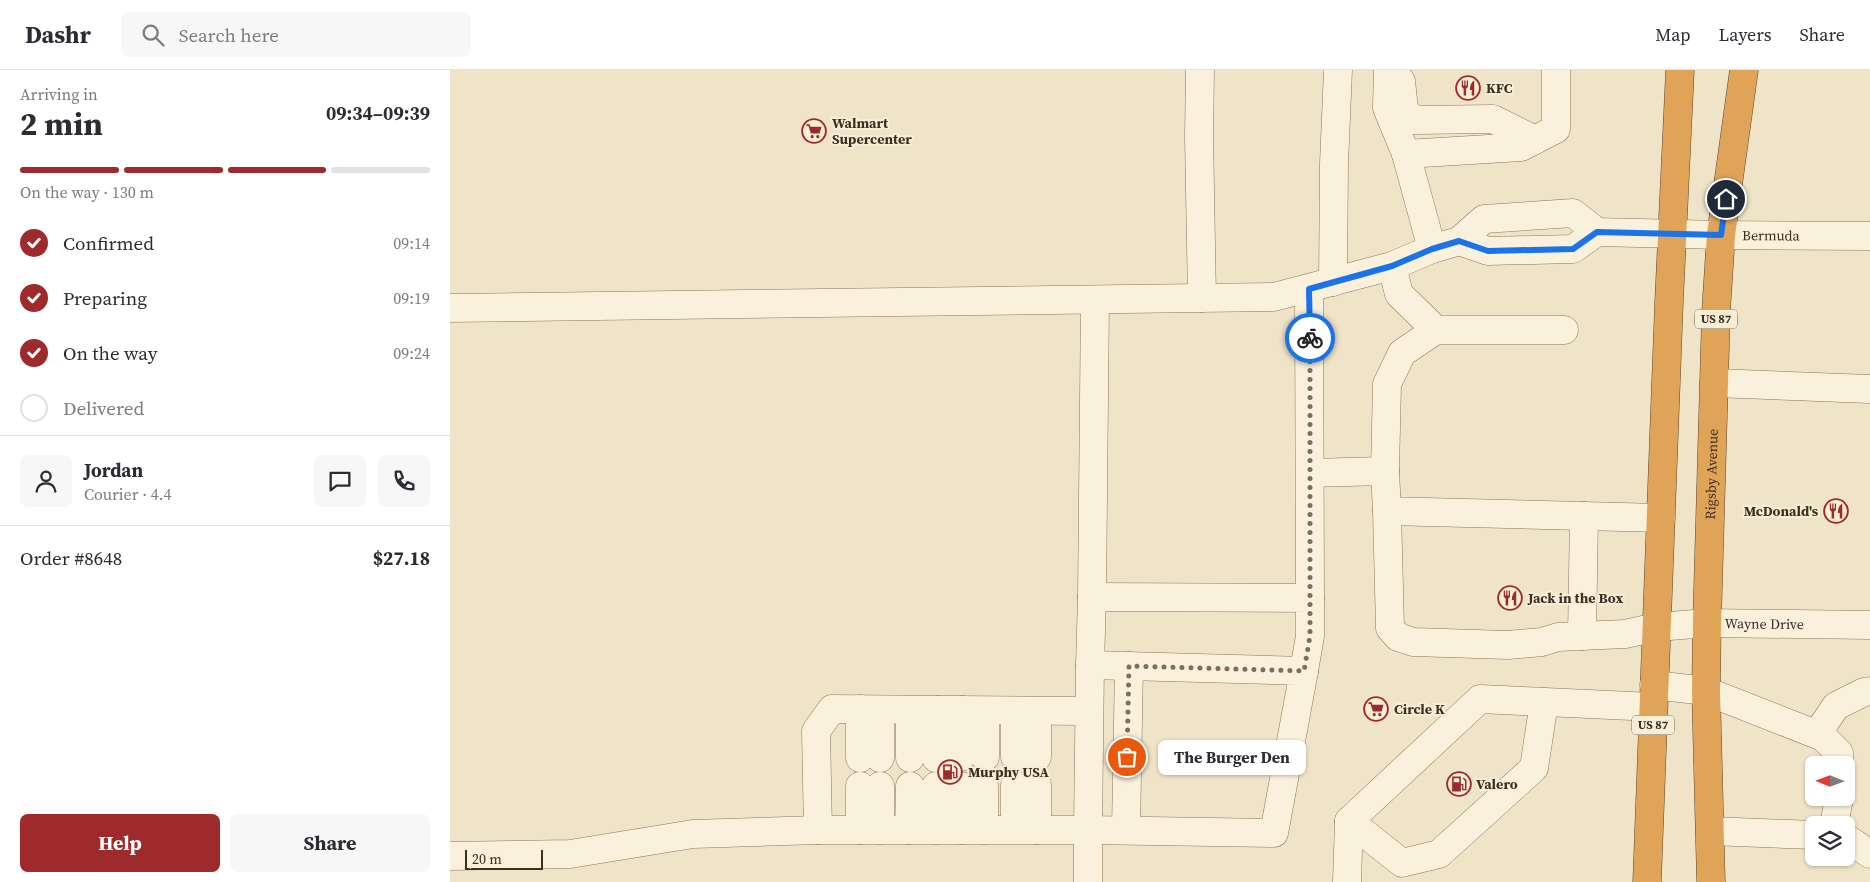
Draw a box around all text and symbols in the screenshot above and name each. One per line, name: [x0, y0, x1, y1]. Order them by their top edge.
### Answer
search box: [121, 12, 471, 57]
text: Dashr: [25, 18, 91, 51]
icon: search: [139, 21, 167, 49]
text: Search here: [179, 22, 279, 48]
text: Map: [1655, 22, 1690, 47]
text: Layers: [1718, 22, 1771, 47]
text: Share: [1799, 22, 1845, 47]
restaurant icon: KFC: [1455, 75, 1481, 101]
place label: KFC: [1486, 78, 1513, 98]
text: Arriving in: [20, 83, 98, 105]
text: 09:34–09:39: [326, 100, 430, 126]
text: 2 min: [20, 102, 103, 146]
place label: Walmart Supercenter: [832, 113, 912, 149]
supermarket icon: Walmart Supercenter: [801, 118, 827, 144]
pin: [1705, 178, 1747, 220]
text: On the way · 130 m: [20, 181, 154, 203]
icon: home: [1712, 185, 1740, 213]
street label: Bermuda: [1742, 225, 1800, 246]
icon: check: [20, 229, 48, 257]
text: Confirmed: [63, 230, 154, 256]
text: 09:14: [393, 232, 430, 254]
icon: check: [20, 284, 48, 312]
text: Preparing: [63, 285, 147, 311]
text: 09:19: [393, 287, 430, 309]
road number: US 87: [1695, 310, 1737, 328]
courier: [1285, 313, 1335, 363]
icon: bike: [1296, 324, 1324, 352]
icon: check: [20, 339, 48, 367]
text: On the way: [63, 340, 158, 366]
text: 09:24: [393, 342, 430, 364]
text: Delivered: [63, 395, 144, 421]
street label: Rigsby Avenue: [1700, 428, 1723, 520]
button: person: [20, 455, 72, 507]
button: chat: [314, 455, 366, 507]
button: phone: [378, 455, 430, 507]
text: Jordan: [84, 457, 143, 483]
text: Courier · 4.4: [84, 483, 172, 505]
restaurant icon: McDonald's: [1823, 498, 1849, 524]
place label: McDonald's: [1744, 501, 1819, 521]
text: Order #8648: [20, 545, 122, 571]
text: $27.18: [373, 545, 430, 571]
restaurant icon: Jack in the Box: [1497, 585, 1523, 611]
place label: Jack in the Box: [1527, 588, 1623, 608]
street label: Wayne Drive: [1724, 613, 1804, 634]
supermarket icon: Circle K: [1363, 696, 1389, 722]
place label: Circle K: [1394, 699, 1445, 719]
road number: US 87: [1632, 716, 1674, 734]
pin: [1106, 736, 1148, 778]
callout: The Burger Den: [1157, 740, 1304, 774]
icon: bag: [1113, 743, 1141, 771]
text: The Burger Den: [1174, 746, 1290, 768]
north arrow: [1805, 756, 1855, 806]
map controls: [1805, 756, 1855, 866]
fuel station icon: Murphy USA: [937, 759, 963, 785]
place label: Murphy USA: [968, 762, 1049, 782]
fuel station icon: Valero: [1446, 771, 1472, 797]
place label: Valero: [1476, 774, 1518, 794]
button: Help: [20, 814, 220, 872]
button: Share: [230, 814, 430, 872]
button: layers: [1805, 816, 1855, 866]
scale bar: [465, 847, 542, 870]
text: 20 m: [472, 849, 502, 869]

